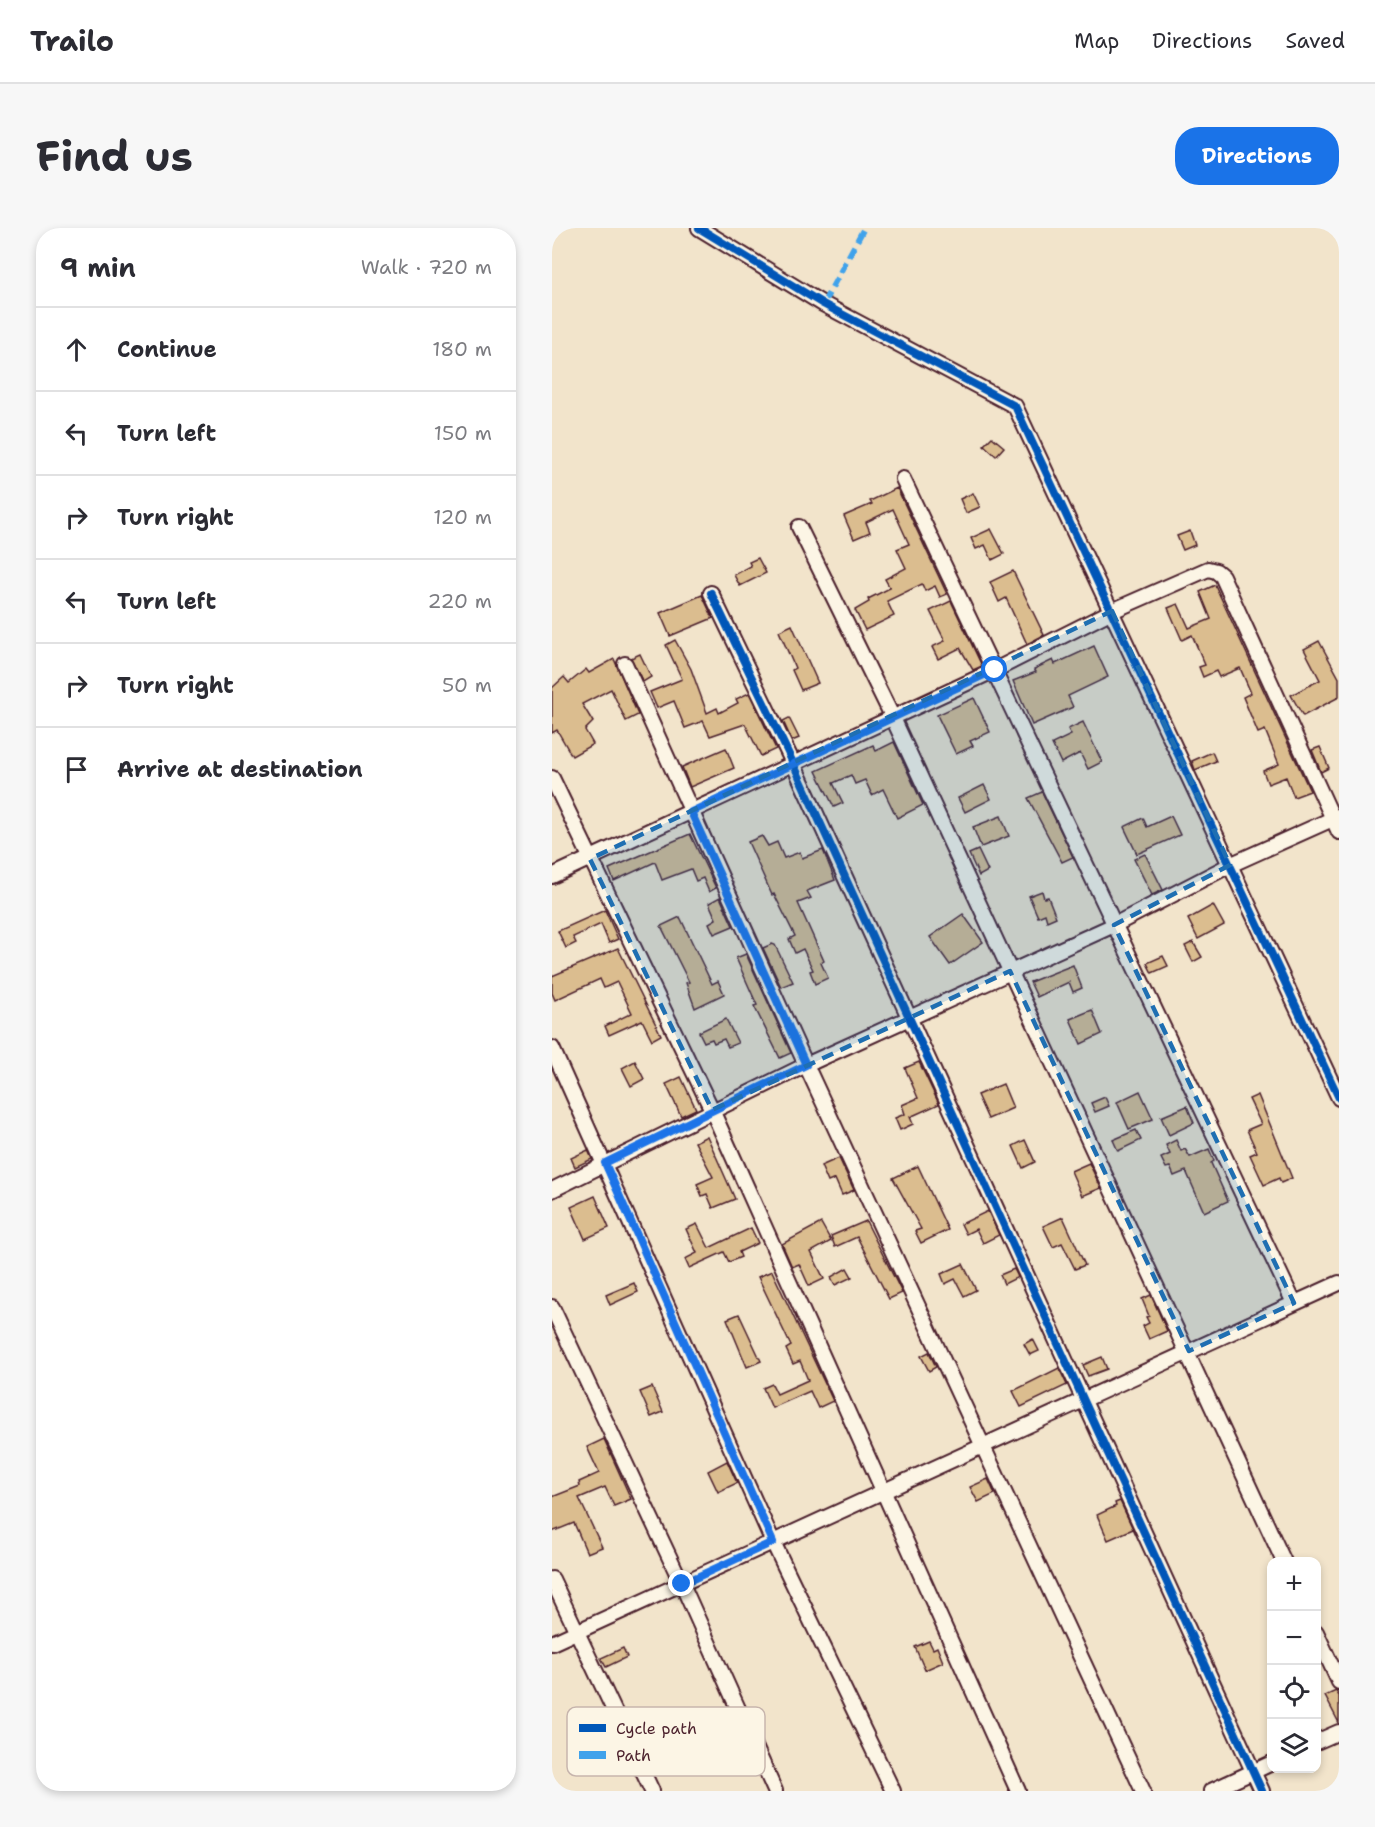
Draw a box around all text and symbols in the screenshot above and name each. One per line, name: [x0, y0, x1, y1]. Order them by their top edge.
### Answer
text: Trailo: [30, 22, 114, 60]
text: Map: [1074, 27, 1119, 55]
text: Directions: [1152, 27, 1252, 55]
text: Saved: [1285, 27, 1345, 55]
button: Directions: [1175, 127, 1339, 185]
text: Find us: [36, 128, 193, 184]
text: 9 min: [60, 250, 136, 285]
text: Walk · 720 m: [361, 254, 492, 280]
icon: ahead: [60, 333, 93, 366]
text: Continue: [117, 335, 217, 364]
text: 180 m: [432, 336, 492, 362]
icon: left: [60, 417, 93, 450]
text: Turn left: [117, 419, 216, 448]
text: 150 m: [434, 420, 492, 446]
icon: right: [60, 501, 93, 534]
text: Turn right: [117, 503, 234, 532]
text: 120 m: [433, 504, 492, 530]
icon: left: [60, 585, 93, 618]
text: Turn left: [117, 587, 216, 616]
text: 220 m: [428, 588, 492, 614]
route start: [981, 656, 1007, 682]
icon: right: [60, 669, 93, 702]
text: Turn right: [117, 671, 234, 700]
text: 50 m: [442, 672, 492, 698]
icon: arrive: [60, 753, 93, 786]
text: Arrive at destination: [117, 755, 363, 784]
map controls: [1267, 1557, 1321, 1773]
button: +: [1267, 1557, 1321, 1611]
route end: [668, 1570, 694, 1596]
button: −: [1267, 1611, 1321, 1665]
button: locate: [1267, 1665, 1321, 1719]
legend: [567, 1707, 765, 1776]
text: Cycle path: [616, 1718, 697, 1739]
button: layers: [1267, 1719, 1321, 1773]
text: Path: [616, 1745, 651, 1766]

